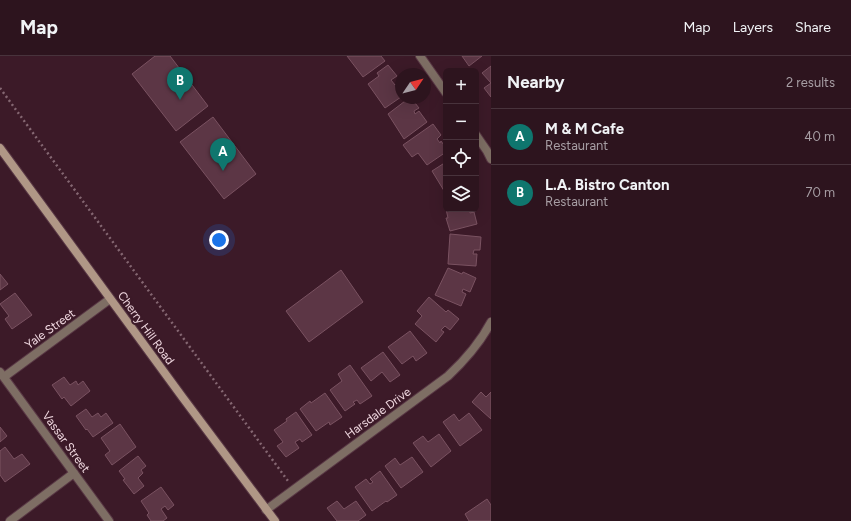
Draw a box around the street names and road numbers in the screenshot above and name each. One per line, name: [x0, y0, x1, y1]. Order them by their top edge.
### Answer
street label: Cherry Hill Road: [115, 289, 177, 367]
street label: Yale Street: [22, 306, 78, 352]
street label: Harsdale Drive: [342, 384, 414, 442]
street label: Vassar Street: [39, 409, 93, 476]

